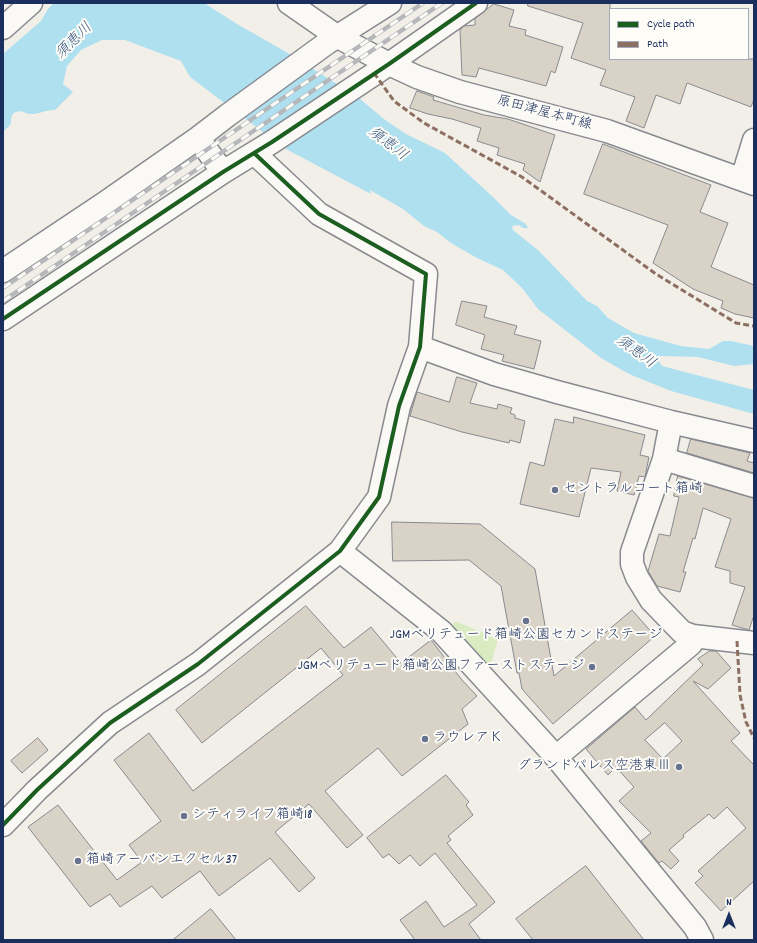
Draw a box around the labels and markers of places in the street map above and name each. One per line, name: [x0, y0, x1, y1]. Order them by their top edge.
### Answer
place label: セントラルコート箱崎: [563, 482, 703, 498]
marker: セントラルコート箱崎: [550, 485, 560, 495]
marker: JGMベリテュード箱崎公園セカンドステージ: [521, 616, 531, 626]
place label: JGMベリテュード箱崎公園セカンドステージ: [390, 628, 662, 644]
place label: JGMベリテュード箱崎公園ファーストステージ: [298, 659, 584, 675]
marker: JGMベリテュード箱崎公園ファーストステージ: [587, 662, 597, 672]
place label: ラウレアＫ: [433, 731, 503, 747]
marker: ラウレアＫ: [420, 734, 430, 744]
place label: グランドパレス空港東Ⅲ: [517, 759, 671, 775]
marker: グランドパレス空港東Ⅲ: [674, 762, 684, 772]
place label: シティライフ箱崎18: [192, 808, 313, 824]
marker: シティライフ箱崎18: [179, 811, 189, 821]
place label: 箱崎アーバンエクセル37: [86, 853, 237, 869]
marker: 箱崎アーバンエクセル37: [73, 856, 83, 866]

